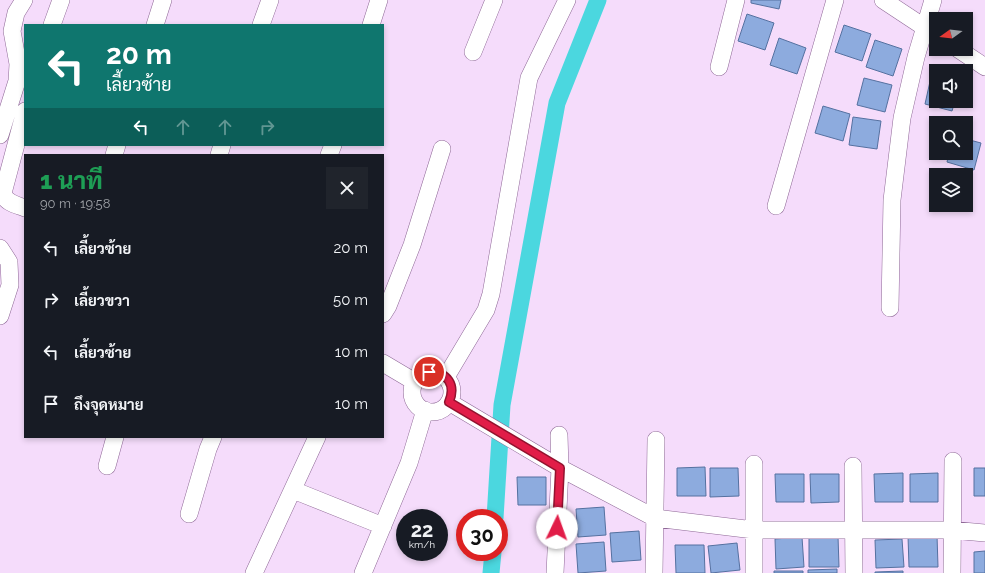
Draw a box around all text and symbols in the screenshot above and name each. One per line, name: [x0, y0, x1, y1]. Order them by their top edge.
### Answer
north arrow: [929, 12, 973, 56]
map controls: [929, 12, 973, 212]
text: 20 m: [106, 38, 172, 71]
icon: left: [40, 40, 92, 92]
button: sound: [929, 64, 973, 108]
text: เลี้ยวซ้าย: [106, 74, 172, 95]
icon: left: [130, 116, 152, 138]
icon: ahead: [172, 116, 194, 138]
icon: ahead: [214, 116, 236, 138]
icon: right: [256, 116, 278, 138]
button: search: [929, 116, 973, 160]
text: 1 นาที: [40, 166, 103, 195]
button: close: [326, 167, 368, 209]
button: layers: [929, 168, 973, 212]
text: 90 m · 19:58: [40, 196, 110, 211]
icon: left: [40, 237, 62, 259]
text: 20 m: [333, 239, 368, 257]
text: เลี้ยวซ้าย: [74, 240, 131, 258]
icon: right: [40, 289, 62, 311]
text: 50 m: [333, 291, 368, 309]
text: เลี้ยวขวา: [74, 292, 130, 310]
icon: left: [40, 341, 62, 363]
text: 10 m: [335, 343, 368, 361]
text: เลี้ยวซ้าย: [74, 344, 131, 362]
pin: [412, 355, 446, 389]
icon: arrive: [418, 361, 440, 383]
icon: arrive: [40, 393, 62, 415]
text: 10 m: [335, 395, 368, 413]
text: ถึงจุดหมาย: [74, 396, 144, 414]
position arrow: [536, 507, 578, 549]
speed limit sign: 30: [456, 509, 508, 561]
text: 22: [411, 518, 433, 542]
text: km/h: [409, 539, 435, 550]

